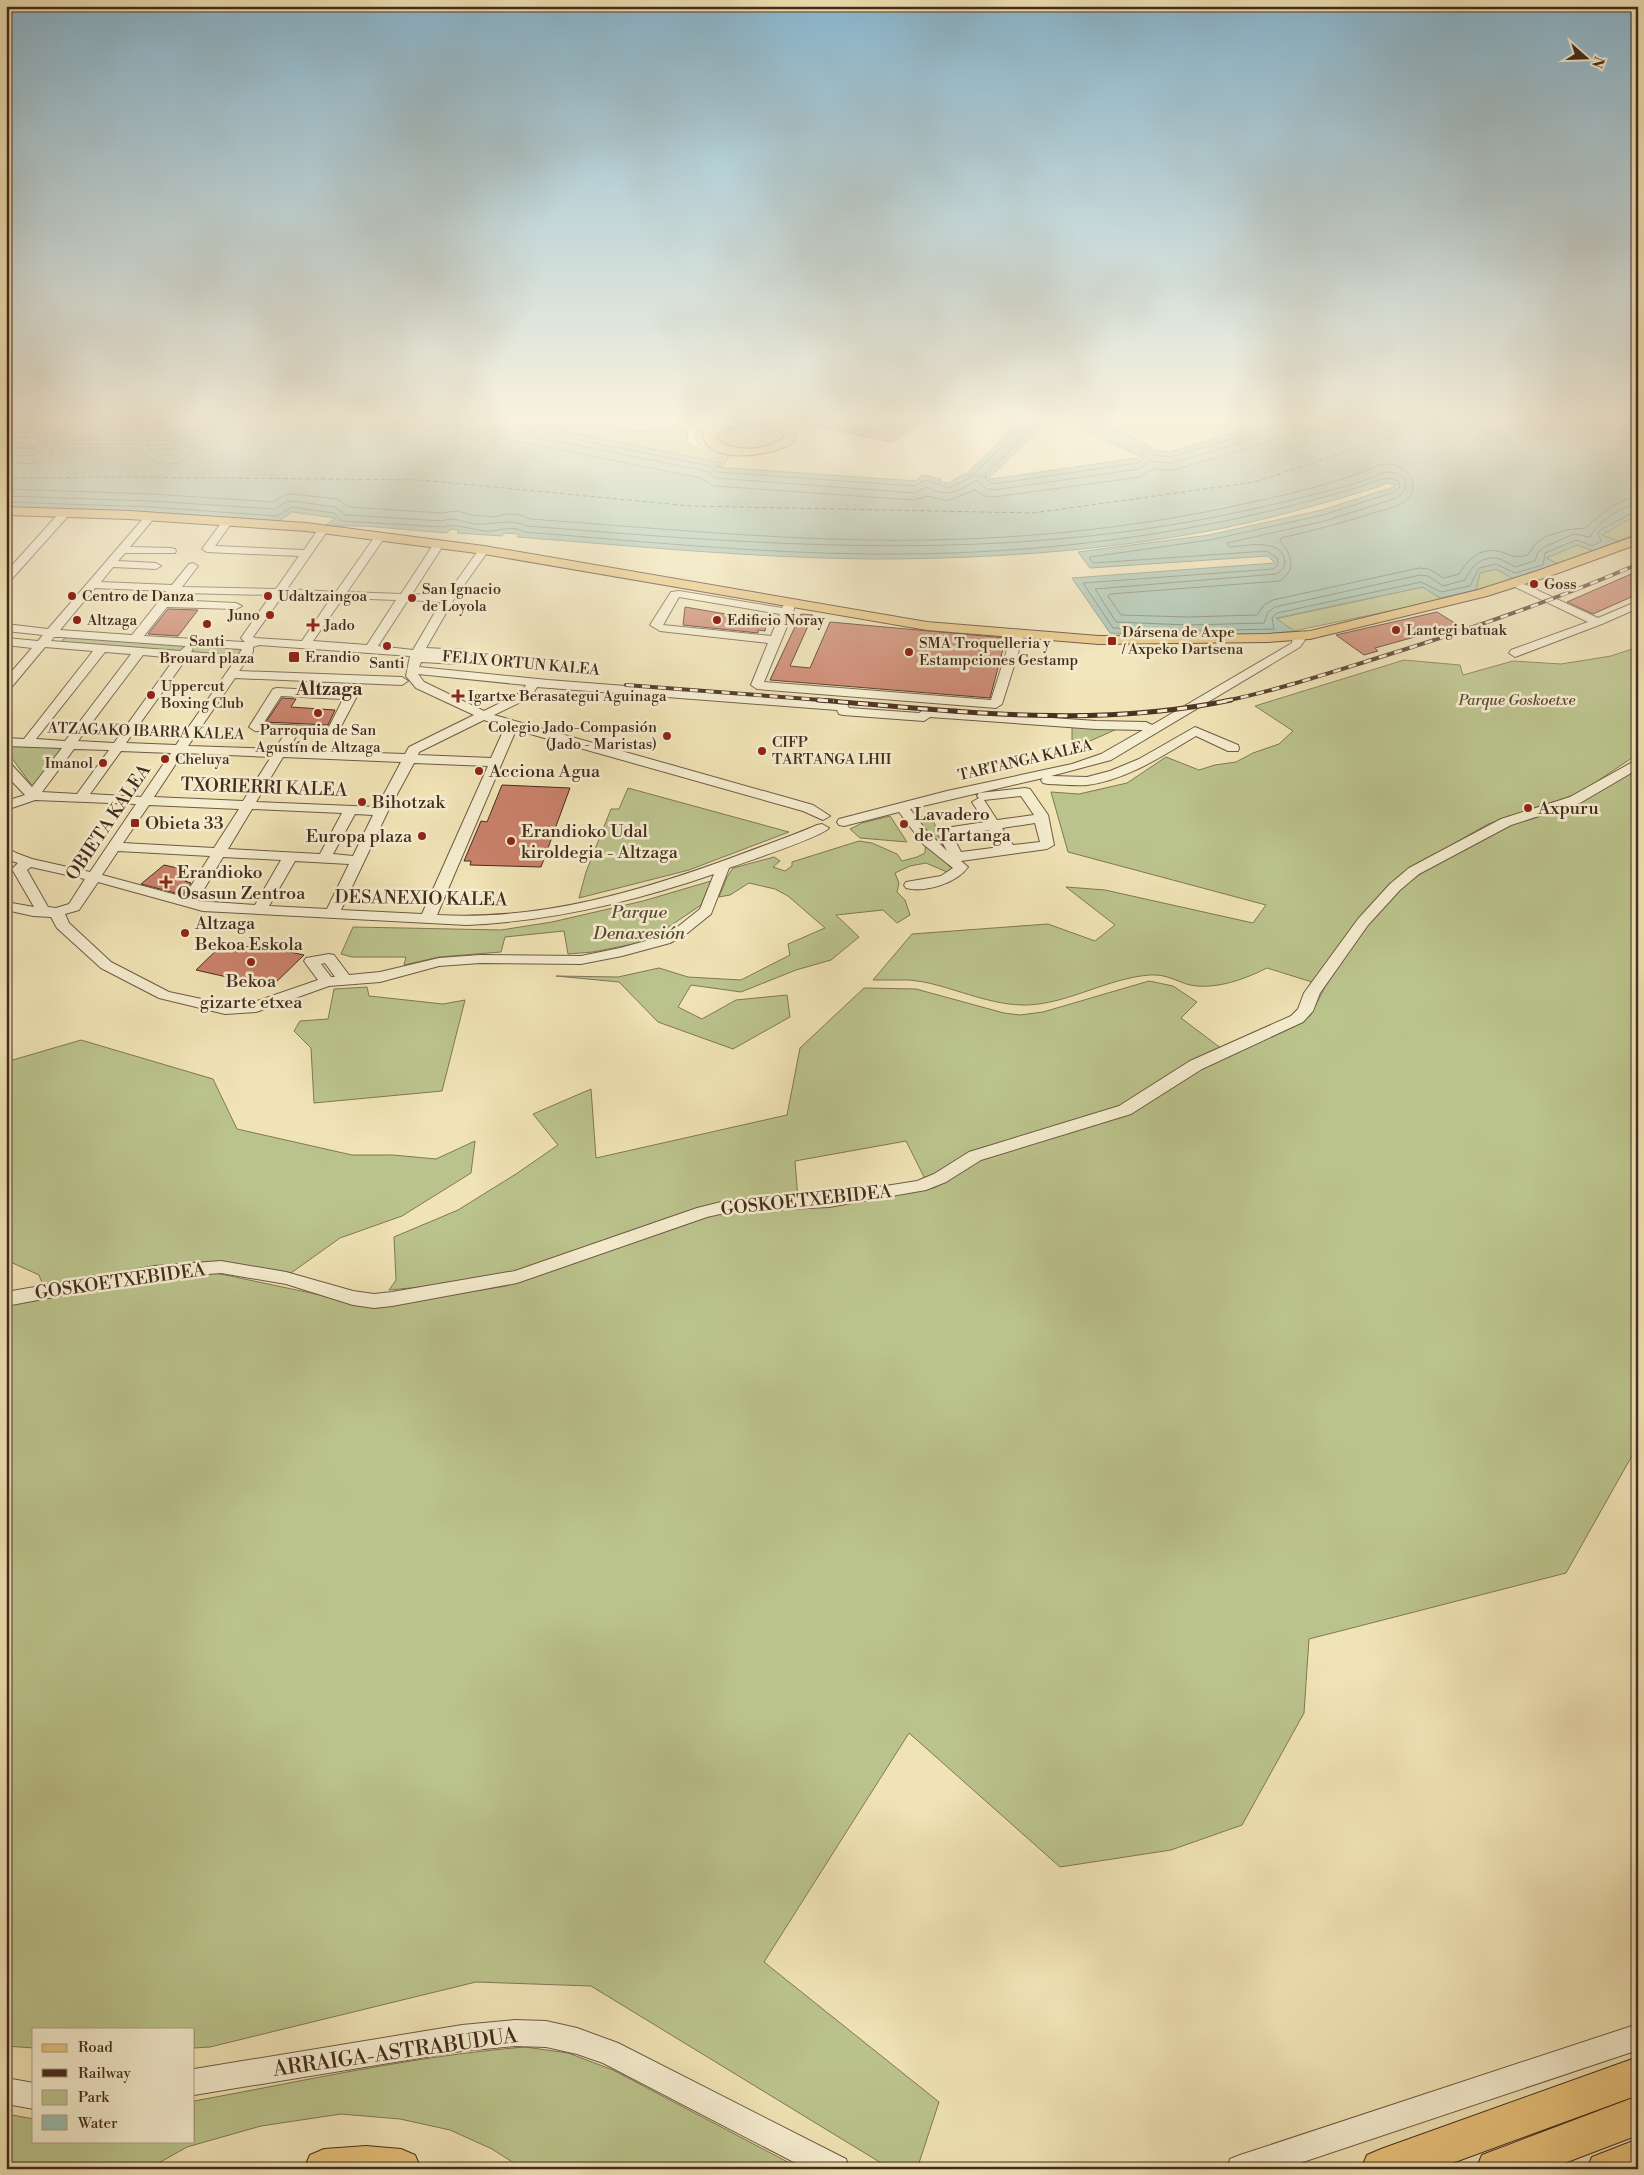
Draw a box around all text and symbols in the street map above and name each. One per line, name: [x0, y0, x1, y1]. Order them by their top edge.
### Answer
north arrow: [1562, 32, 1612, 82]
text: N: [1587, 54, 1608, 70]
place label: Goss: [1544, 575, 1577, 594]
marker: Goss: [1528, 578, 1540, 590]
place label: San Ignacio de Loyola: [422, 580, 501, 616]
place label: Centro de Danza: [82, 587, 195, 606]
place label: Udaltzaingoa: [278, 587, 368, 606]
marker: Centro de Danza: [66, 590, 78, 602]
marker: Udaltzaingoa: [262, 590, 274, 602]
marker: San Ignacio de Loyola: [406, 592, 418, 604]
place label: Juno: [227, 606, 260, 625]
marker: Juno: [264, 609, 276, 621]
place label: Altzaga: [86, 611, 138, 630]
place label: Edificio Noray: [727, 611, 825, 630]
marker: Altzaga: [71, 614, 83, 626]
marker: Edificio Noray: [711, 614, 723, 626]
place label: Jado: [323, 616, 355, 635]
marker: Santi Brouard plaza: [201, 618, 213, 630]
marker: Jado: [306, 618, 320, 632]
place label: Lantegi batuak: [1406, 621, 1508, 640]
place label: Dársena de Axpe / Axpeko Dartsena: [1121, 623, 1244, 659]
marker: Lantegi batuak: [1390, 624, 1402, 636]
place label: Santi Brouard plaza: [159, 632, 255, 668]
place label: SMA Troquelleria y Estampciones Gestamp: [919, 634, 1078, 670]
marker: Dársena de Axpe / Axpeko Dartsena: [1106, 635, 1118, 647]
marker: Santi: [381, 640, 393, 652]
marker: SMA Troquelleria y Estampciones Gestamp: [903, 646, 915, 658]
street label: FELIX ORTUN KALEA: [441, 647, 601, 680]
place label: Erandio: [305, 648, 360, 667]
marker: Erandio: [287, 650, 301, 664]
place label: Santi: [369, 654, 405, 673]
place label: Uppercut Boxing Club: [160, 677, 244, 713]
district label: Altzaga: [294, 677, 363, 701]
place label: Igartxe Berasategui Aguinaga: [468, 687, 667, 706]
marker: Uppercut Boxing Club: [145, 689, 157, 701]
marker: Igartxe Berasategui Aguinaga: [452, 690, 464, 702]
park label: Parque Goskoetxe: [1458, 691, 1575, 710]
marker: Parroquia de San Agustín de Altzaga: [312, 707, 324, 719]
place label: Colegio Jado-Compasión (Jado - Maristas): [488, 718, 657, 754]
street label: ATZAGAKO IBARRA KALEA: [46, 719, 245, 744]
place label: Parroquia de San Agustín de Altzaga: [254, 721, 381, 757]
marker: Colegio Jado-Compasión (Jado - Maristas): [661, 730, 673, 742]
place label: CIFP TARTANGA LHII: [772, 733, 892, 769]
street label: TARTANGA KALEA: [956, 736, 1095, 785]
marker: CIFP TARTANGA LHII: [756, 745, 768, 757]
place label: Cheluya: [175, 750, 230, 769]
marker: Cheluya: [159, 753, 171, 765]
place label: Imanol: [45, 754, 94, 773]
marker: Imanol: [97, 757, 109, 769]
street label: OBIETA KALEA: [61, 759, 156, 885]
place label: Acciona Agua: [488, 760, 601, 783]
marker: Acciona Agua: [473, 765, 485, 777]
street label: TXORIERRI KALEA: [180, 773, 348, 802]
place label: Bihotzak: [371, 791, 446, 814]
marker: Bihotzak: [356, 796, 368, 808]
place label: Axpuru: [1537, 797, 1599, 820]
marker: Axpuru: [1522, 802, 1534, 814]
place label: Lavadero de Tartanga: [914, 803, 1012, 847]
place label: Obieta 33: [145, 812, 224, 835]
marker: Obieta 33: [129, 817, 141, 829]
marker: Lavadero de Tartanga: [898, 818, 910, 830]
place label: Erandioko Udal kiroldegia - Altzaga: [521, 820, 679, 864]
place label: Europa plaza: [306, 825, 413, 848]
marker: Europa plaza: [416, 830, 428, 842]
marker: Erandioko Udal kiroldegia - Altzaga: [505, 835, 517, 847]
place label: Erandioko Osasun Zentroa: [177, 861, 306, 905]
marker: Erandioko Osasun Zentroa: [159, 875, 173, 889]
street label: DESANEXIO KALEA: [334, 885, 508, 912]
park label: Parque Denaxesión: [592, 901, 686, 945]
place label: Altzaga Bekoa Eskola: [194, 912, 304, 956]
marker: Altzaga Bekoa Eskola: [179, 927, 191, 939]
marker: Bekoa gizarte etxea: [245, 956, 257, 968]
place label: Bekoa gizarte etxea: [200, 970, 303, 1014]
street label: GOSKOETXEBIDEA: [719, 1180, 893, 1221]
street label: GOSKOETXEBIDEA: [33, 1258, 207, 1305]
street label: ARRAIGA-ASTRABUDUA: [270, 2023, 519, 2083]
legend: [32, 2028, 195, 2142]
text: Road: [78, 2038, 113, 2057]
text: Railway: [78, 2064, 132, 2083]
text: Park: [78, 2088, 110, 2107]
text: Water: [77, 2114, 118, 2133]

